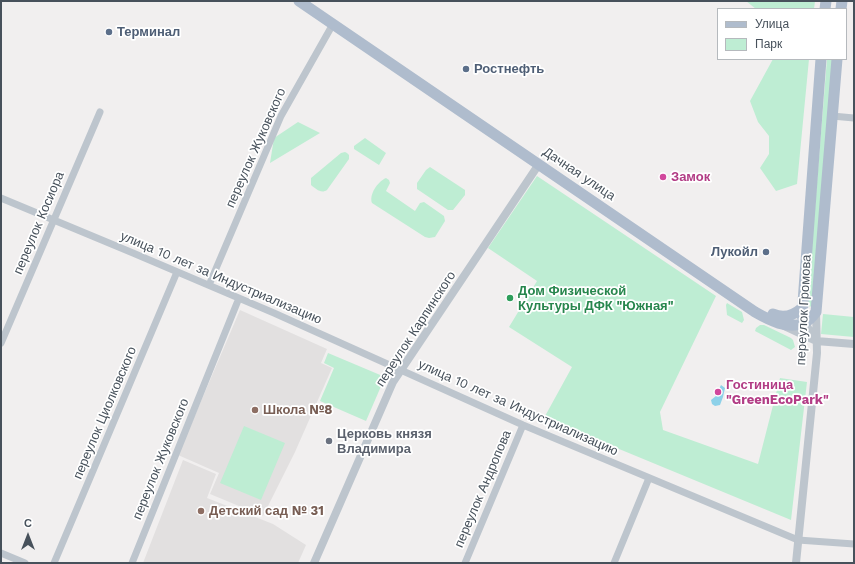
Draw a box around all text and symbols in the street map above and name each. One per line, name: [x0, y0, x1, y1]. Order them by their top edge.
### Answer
legend: [717, 8, 847, 60]
text: Улица: [755, 17, 789, 31]
place label: Терминал: [117, 24, 180, 40]
marker: Терминал: [104, 27, 114, 37]
text: Парк: [755, 37, 782, 51]
place label: Ростнефть: [474, 61, 544, 77]
marker: Ростнефть: [461, 64, 471, 74]
street label: переулок Жуковского: [223, 86, 289, 210]
street label: Дачная улица: [540, 144, 618, 204]
street label: переулок Косиора: [10, 169, 68, 277]
place label: Замок: [671, 169, 710, 185]
marker: Замок: [658, 172, 668, 182]
street label: улица 10 лет за Индустриализацию: [118, 228, 324, 328]
place label: Лукойл: [711, 244, 758, 260]
marker: Лукойл: [761, 247, 771, 257]
street label: переулок Громова: [793, 254, 815, 366]
street label: переулок Карпинского: [373, 268, 459, 390]
place label: Дом Физической Культуры ДФК "Южная": [518, 283, 674, 314]
marker: Дом Физической Культуры ДФК "Южная": [505, 293, 515, 303]
street label: переулок Циолковского: [70, 344, 140, 482]
street label: улица 10 лет за Индустриализацию: [416, 357, 620, 459]
place label: Гостиница "GreenEcoPark": [726, 377, 829, 408]
marker: Гостиница "GreenEcoPark": [713, 387, 723, 397]
street label: переулок Жуковского: [130, 396, 192, 522]
place label: Школа №8: [263, 402, 333, 418]
marker: Школа №8: [250, 405, 260, 415]
place label: Церковь князя Владимира: [337, 426, 432, 457]
street label: переулок Андропова: [451, 428, 515, 550]
marker: Церковь князя Владимира: [324, 436, 334, 446]
place label: Детский сад № 31: [209, 503, 324, 519]
marker: Детский сад № 31: [196, 506, 206, 516]
north arrow: [8, 516, 48, 556]
text: С: [24, 517, 32, 530]

